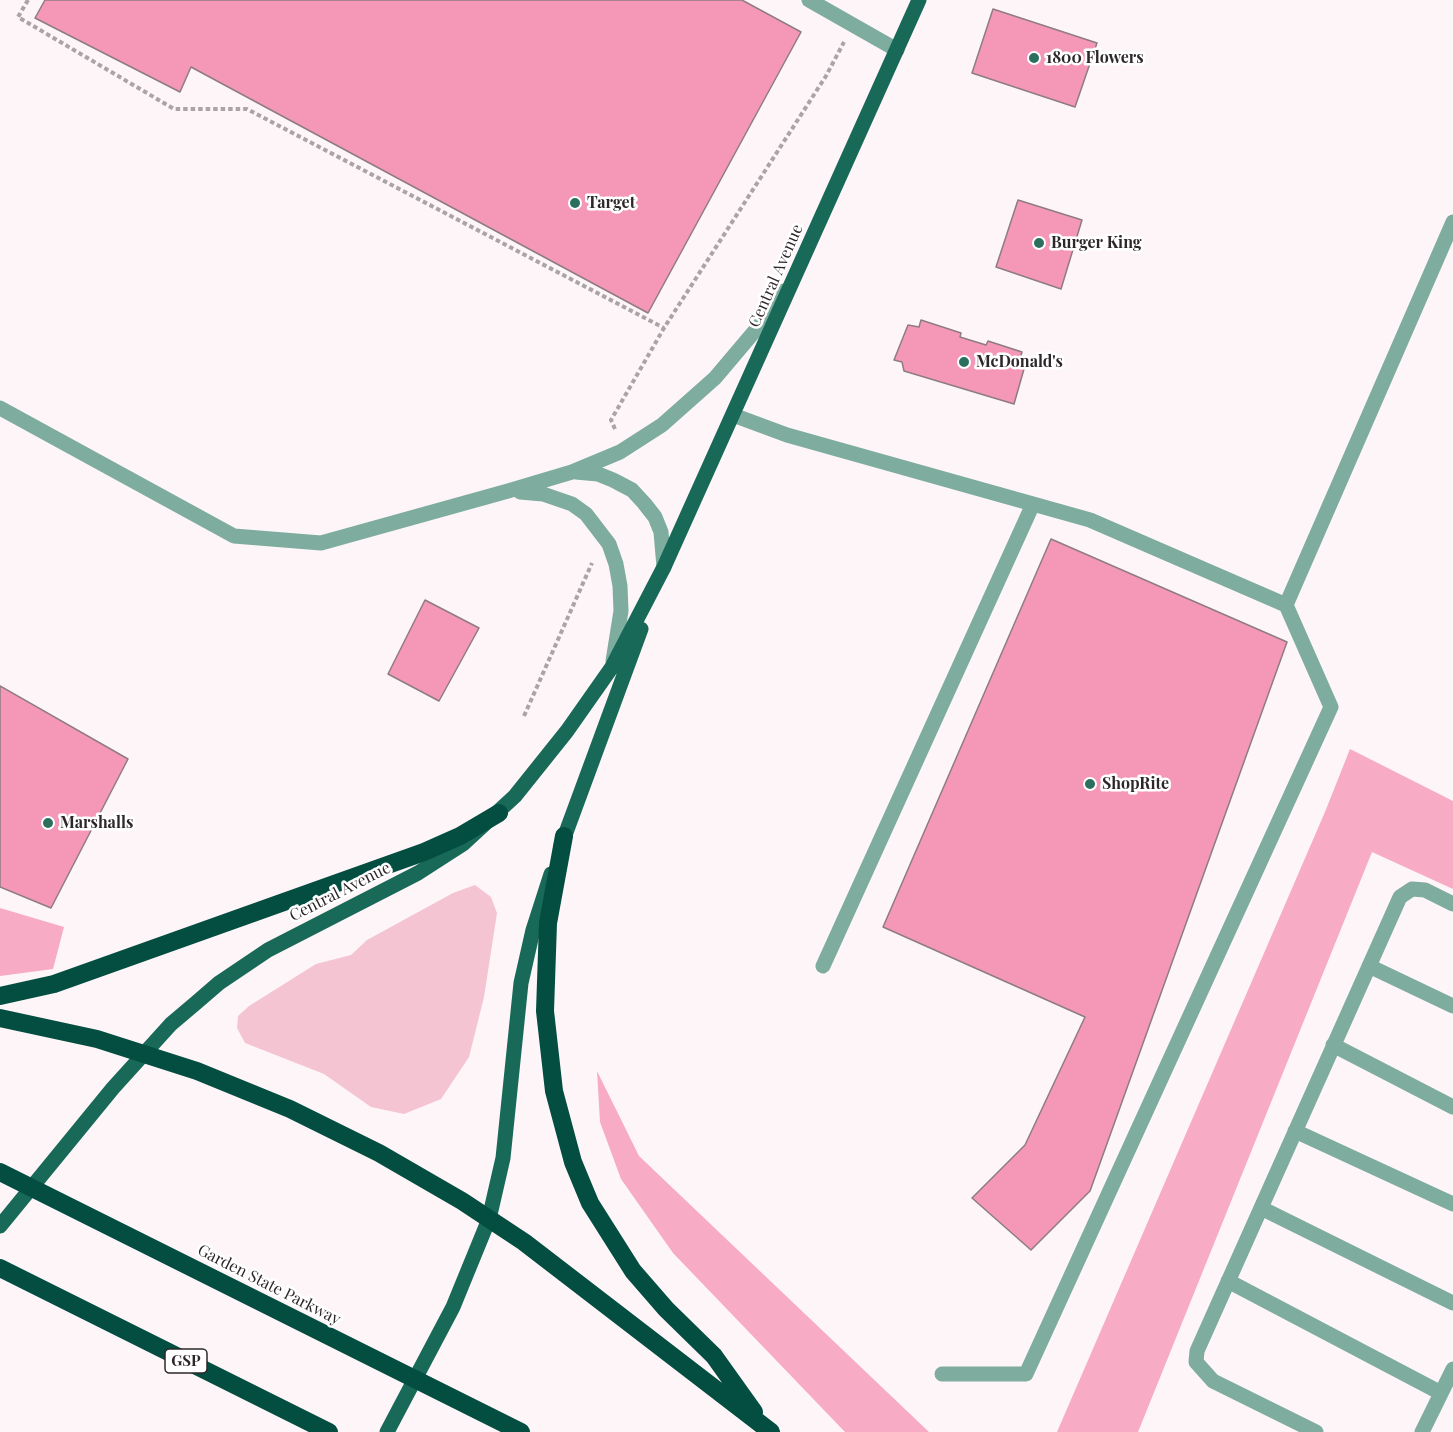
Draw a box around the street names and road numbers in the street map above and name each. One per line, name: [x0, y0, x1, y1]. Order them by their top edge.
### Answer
street label: Central Avenue: [745, 221, 807, 331]
street label: Central Avenue: [286, 858, 394, 926]
street label: Garden State Parkway: [194, 1241, 344, 1329]
road number: GSP: [165, 1349, 207, 1373]

